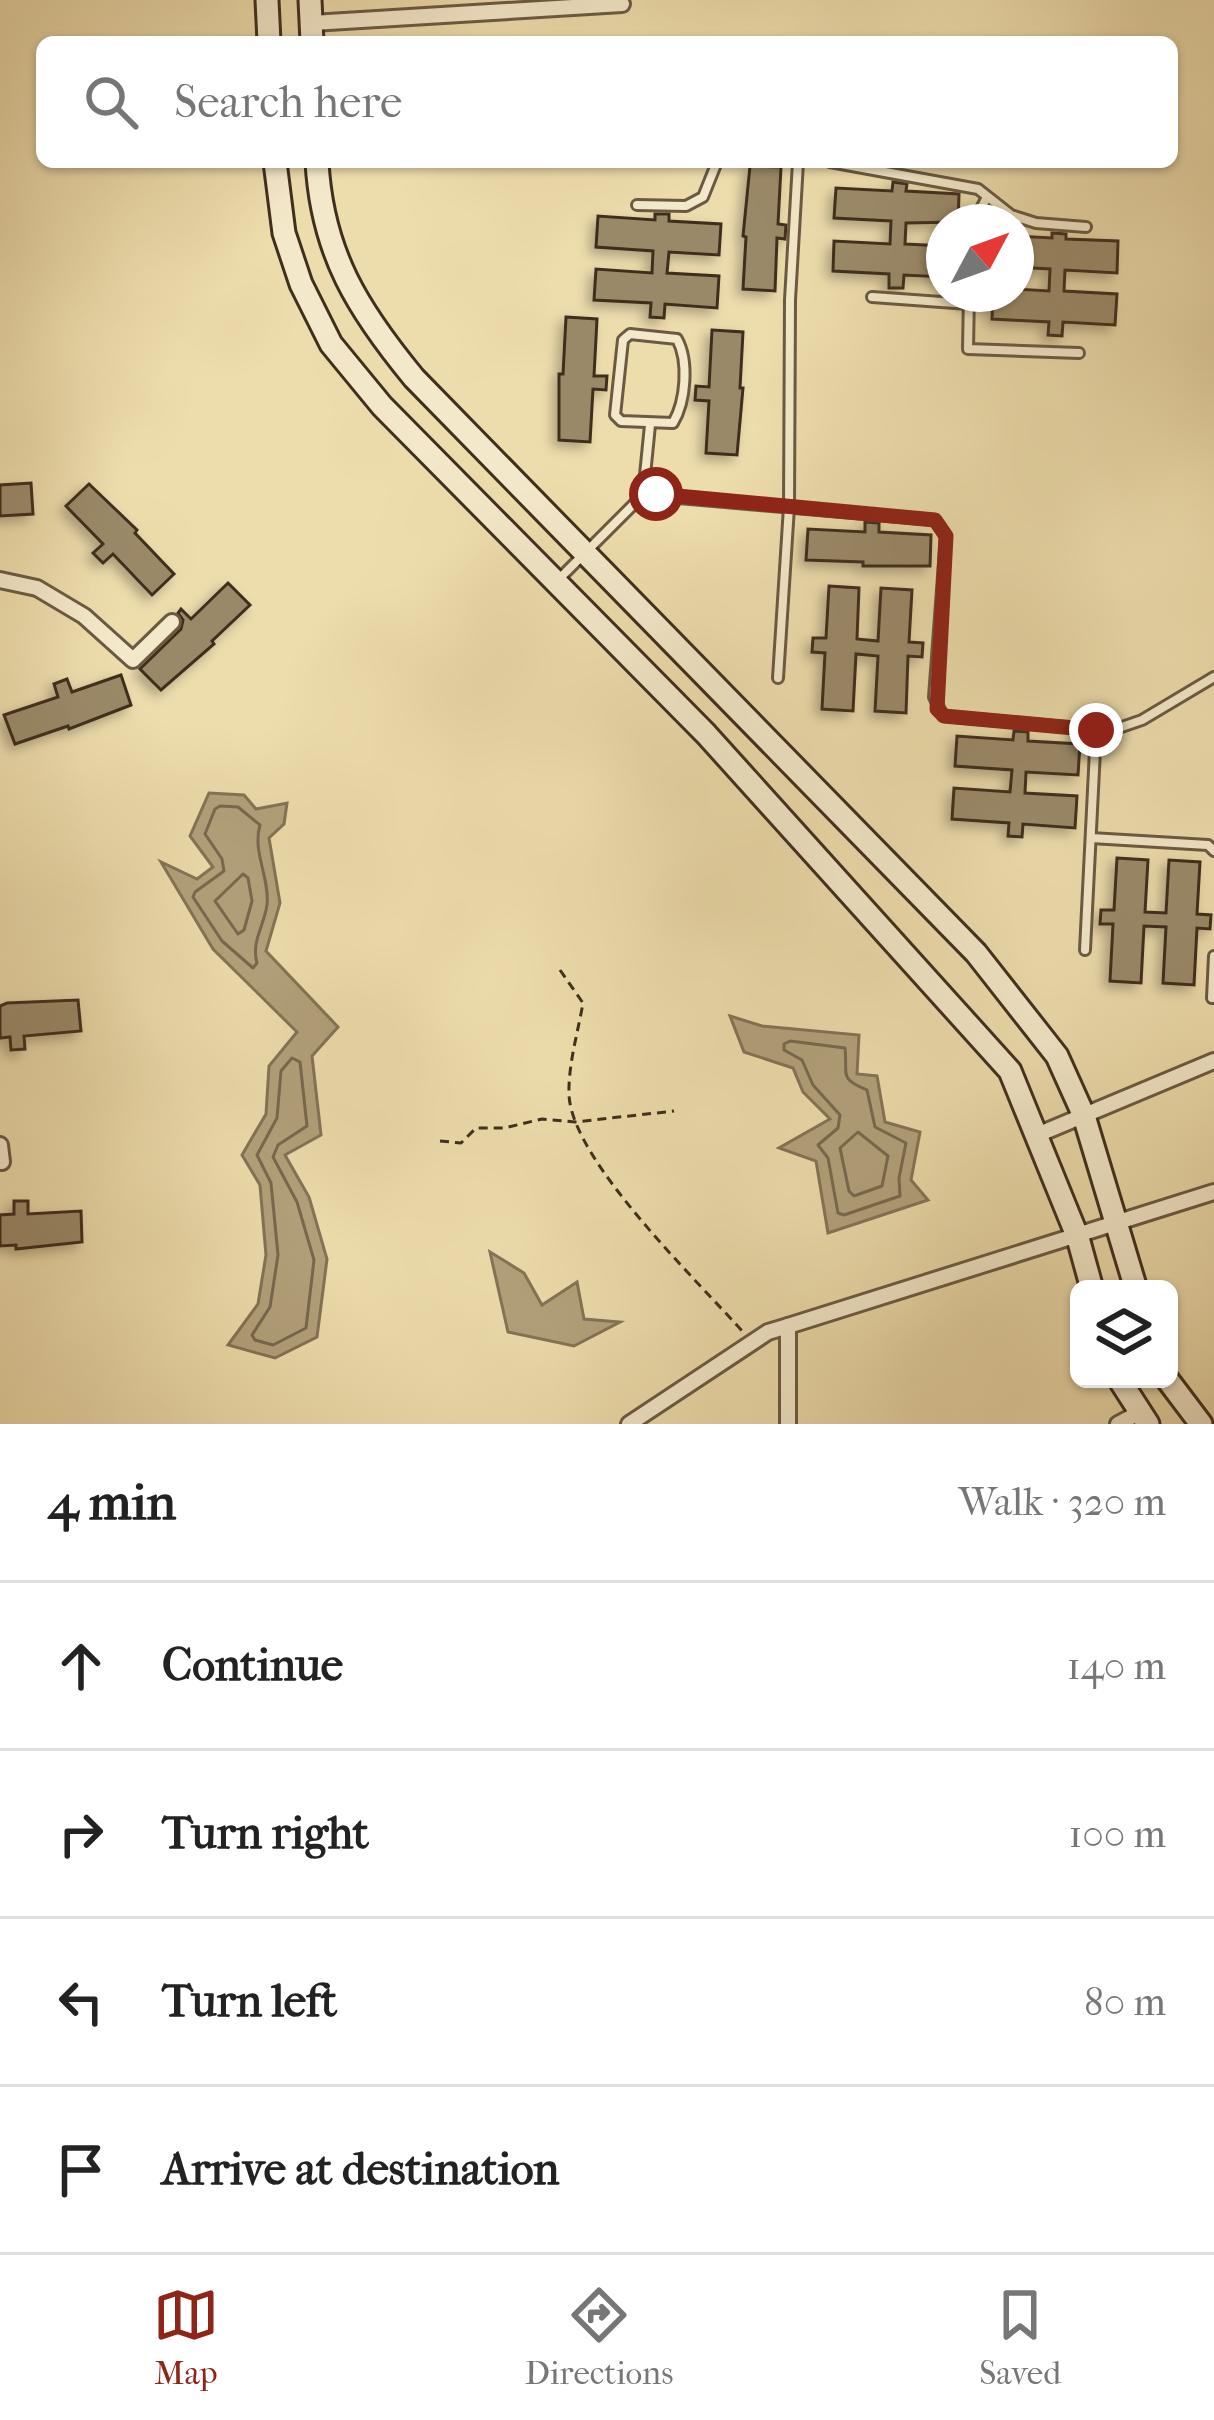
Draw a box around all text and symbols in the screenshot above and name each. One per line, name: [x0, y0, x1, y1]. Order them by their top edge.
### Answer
search box: [36, 36, 1178, 168]
icon: search: [78, 69, 144, 135]
text: Search here: [174, 76, 402, 129]
north arrow: [926, 204, 1034, 312]
route start: [629, 467, 683, 521]
route end: [1069, 703, 1123, 757]
map controls: [1070, 1280, 1178, 1388]
button: layers: [1070, 1280, 1178, 1388]
text: 4 min: [48, 1472, 176, 1532]
text: Walk · 320 m: [959, 1479, 1166, 1525]
icon: ahead: [48, 1633, 114, 1699]
text: Continue: [162, 1639, 343, 1692]
text: 140 m: [1067, 1643, 1166, 1689]
icon: right: [48, 1801, 114, 1867]
text: Turn right: [162, 1807, 369, 1860]
text: 100 m: [1068, 1811, 1166, 1857]
icon: left: [48, 1969, 114, 2035]
text: Turn left: [162, 1975, 337, 2028]
text: 80 m: [1084, 1979, 1166, 2025]
icon: arrive: [48, 2137, 114, 2203]
text: Arrive at destination: [162, 2143, 559, 2196]
tab: Map: [153, 2282, 219, 2393]
tab: Directions: [525, 2282, 673, 2393]
tab: Saved: [979, 2282, 1061, 2393]

